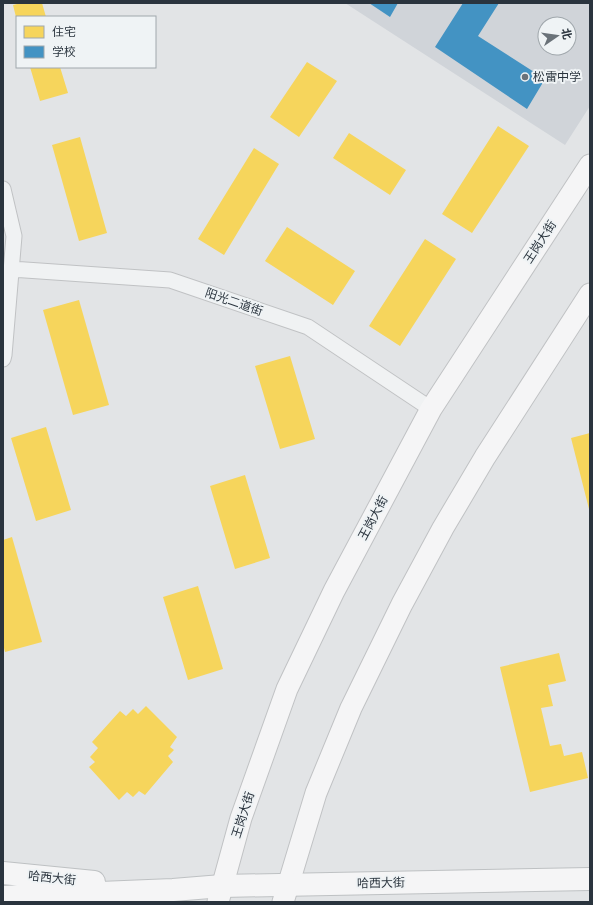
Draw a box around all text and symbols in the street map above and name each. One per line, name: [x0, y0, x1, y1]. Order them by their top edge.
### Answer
legend: [16, 16, 156, 68]
north arrow: [537, 16, 577, 56]
text: 住宅: [52, 25, 76, 39]
text: 北: [559, 27, 574, 41]
text: 学校: [52, 45, 76, 59]
place label: 松雷中学: [533, 70, 581, 84]
marker: 松雷中学: [520, 72, 530, 82]
street label: 王岗大街: [521, 218, 559, 266]
street label: 阳光二道街: [203, 286, 265, 318]
street label: 王岗大街: [356, 494, 390, 542]
street label: 王岗大街: [229, 790, 257, 840]
street label: 哈西大街: [27, 869, 77, 887]
street label: 哈西大街: [357, 876, 405, 890]

